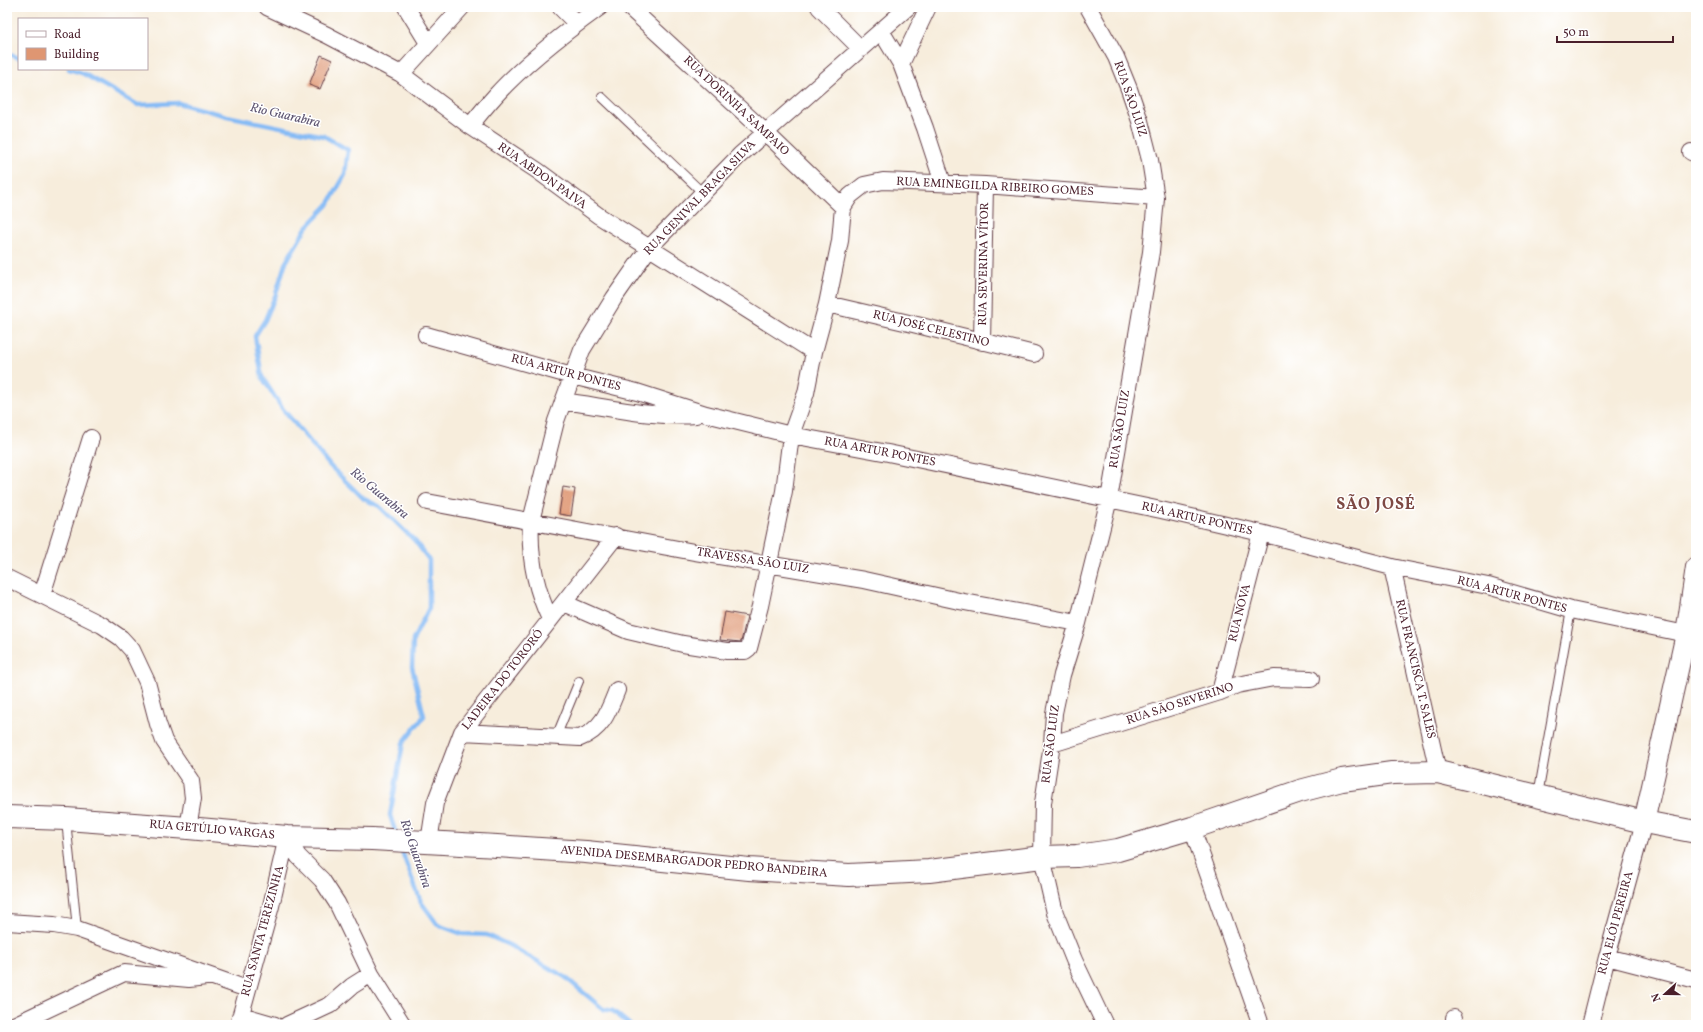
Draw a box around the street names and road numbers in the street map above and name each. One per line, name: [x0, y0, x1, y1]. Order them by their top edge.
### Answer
street label: RUA DORINHA SAMPAIO: [680, 53, 793, 160]
street label: RUA SÃO LUIZ: [1110, 59, 1150, 139]
street label: RUA GENIVAL BRAGA SILVA: [641, 136, 760, 259]
street label: RUA ABDON PAIVA: [494, 139, 590, 213]
street label: RUA EMINEGILDA RIBEIRO GOMES: [896, 174, 1094, 200]
street label: RUA SEVERINA VÍTOR: [974, 202, 993, 326]
street label: RUA JOSÉ CELESTINO: [871, 306, 991, 351]
street label: RUA ARTUR PONTES: [509, 351, 623, 395]
street label: RUA SÃO LUIZ: [1106, 389, 1134, 469]
street label: RUA ARTUR PONTES: [823, 433, 937, 471]
street label: RUA ARTUR PONTES: [1140, 498, 1254, 540]
street label: TRAVESSA SÃO LUIZ: [696, 544, 810, 578]
street label: RUA ARTUR PONTES: [1455, 573, 1569, 617]
street label: RUA NOVA: [1225, 582, 1255, 644]
street label: RUA FRANCISCA T. SALES: [1391, 598, 1439, 740]
street label: LADEIRA DO TORORÓ: [458, 626, 548, 734]
street label: RUA SÃO SEVERINO: [1124, 679, 1236, 729]
street label: RUA SÃO LUIZ: [1038, 704, 1064, 784]
street label: RUA GETÚLIO VARGAS: [149, 816, 276, 843]
street label: AVENIDA DESEMBARGADOR PEDRO BANDEIRA: [560, 842, 829, 882]
street label: RUA SANTA TEREZINHA: [238, 863, 288, 998]
street label: RUA ELÓI PEREIRA: [1594, 869, 1638, 977]

